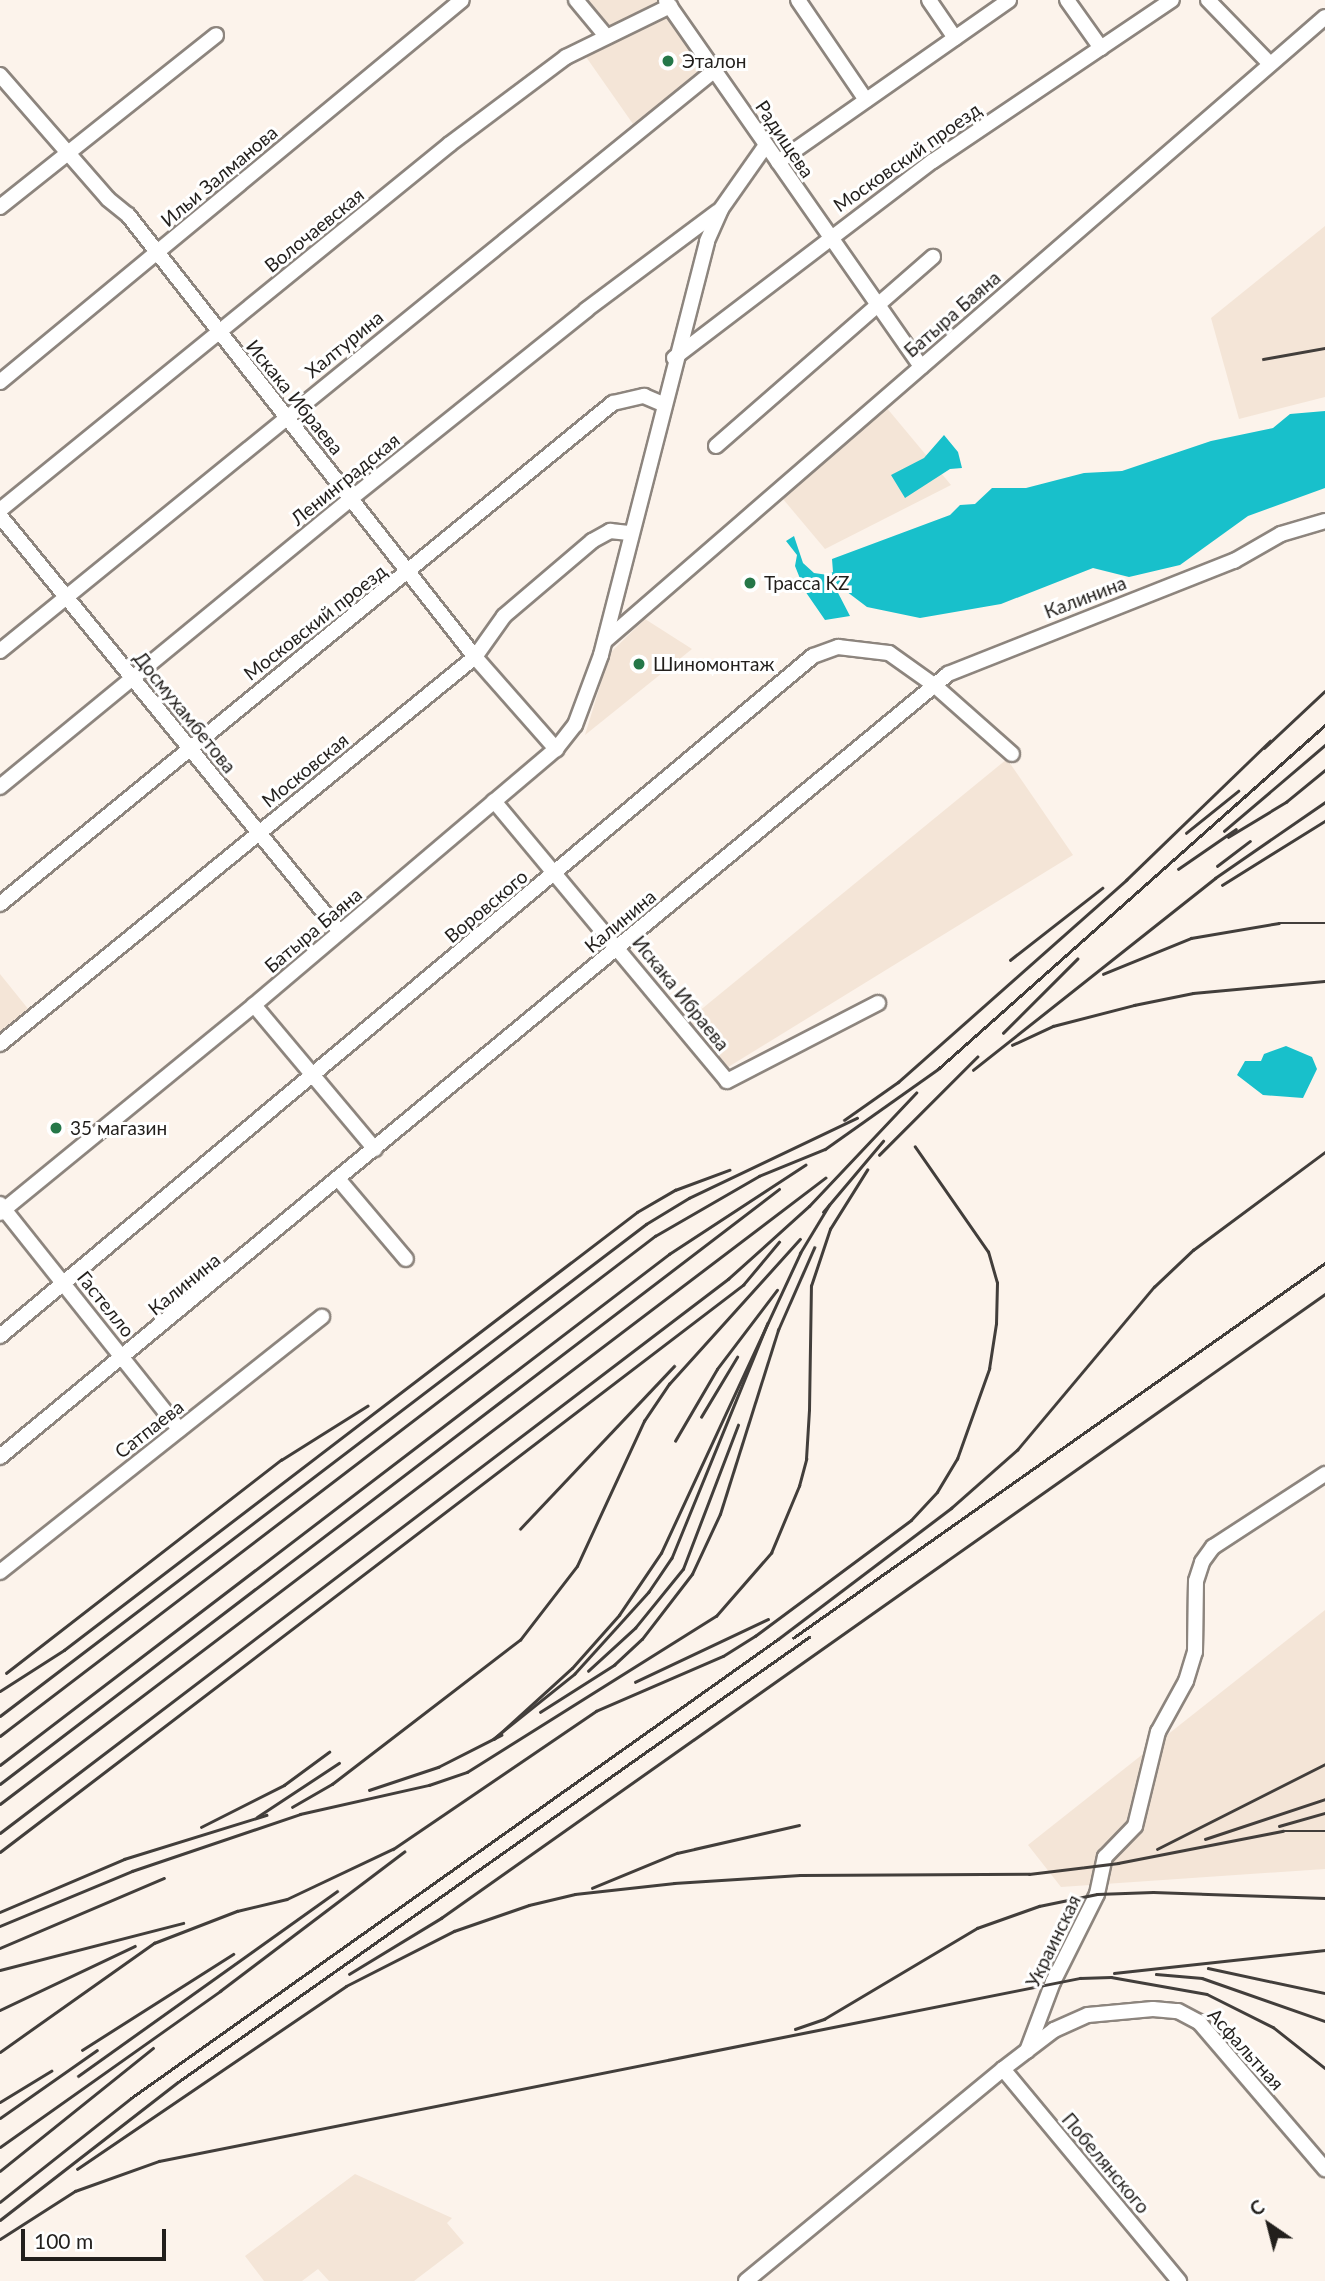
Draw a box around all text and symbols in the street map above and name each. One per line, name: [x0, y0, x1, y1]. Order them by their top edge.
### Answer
place label: Эталон: [682, 50, 746, 72]
marker: Эталон: [660, 53, 676, 69]
street label: Радищева: [751, 96, 819, 182]
street label: Московский проезд: [829, 98, 985, 216]
street label: Ильи Залманова: [156, 121, 282, 231]
street label: Волочаевская: [260, 183, 368, 277]
street label: Батыра Баяна: [899, 266, 1005, 362]
street label: Халтурина: [300, 306, 388, 382]
street label: Искака Ибраева: [242, 335, 348, 459]
street label: Ленинградская: [286, 428, 404, 530]
street label: Московский проезд: [239, 559, 391, 685]
street label: Калинина: [1041, 571, 1129, 623]
place label: Трасса KZ: [764, 572, 850, 594]
marker: Трасса KZ: [742, 575, 758, 591]
street label: Досмухамбетова: [129, 647, 241, 777]
place label: Шиномонтаж: [653, 653, 775, 675]
marker: Шиномонтаж: [631, 656, 647, 672]
street label: Московская: [257, 728, 353, 812]
street label: Воровского: [440, 865, 532, 947]
street label: Батыра Баяна: [260, 883, 366, 977]
street label: Калинина: [580, 885, 660, 957]
street label: Искака Ибраева: [628, 931, 734, 1055]
place label: 35 магазин: [70, 1117, 167, 1139]
marker: 35 магазин: [48, 1120, 64, 1136]
street label: Калинина: [143, 1248, 225, 1320]
street label: Гастелло: [73, 1266, 139, 1342]
street label: Сатпаева: [110, 1395, 188, 1463]
street label: Украинская: [1021, 1891, 1085, 1991]
street label: Асфальтная: [1203, 2003, 1289, 2095]
street label: Побелянского: [1057, 2108, 1155, 2218]
north arrow: [1234, 2190, 1304, 2260]
text: С: [1245, 2194, 1268, 2220]
scale bar: [24, 2214, 170, 2258]
text: 100 m: [34, 2228, 93, 2253]

